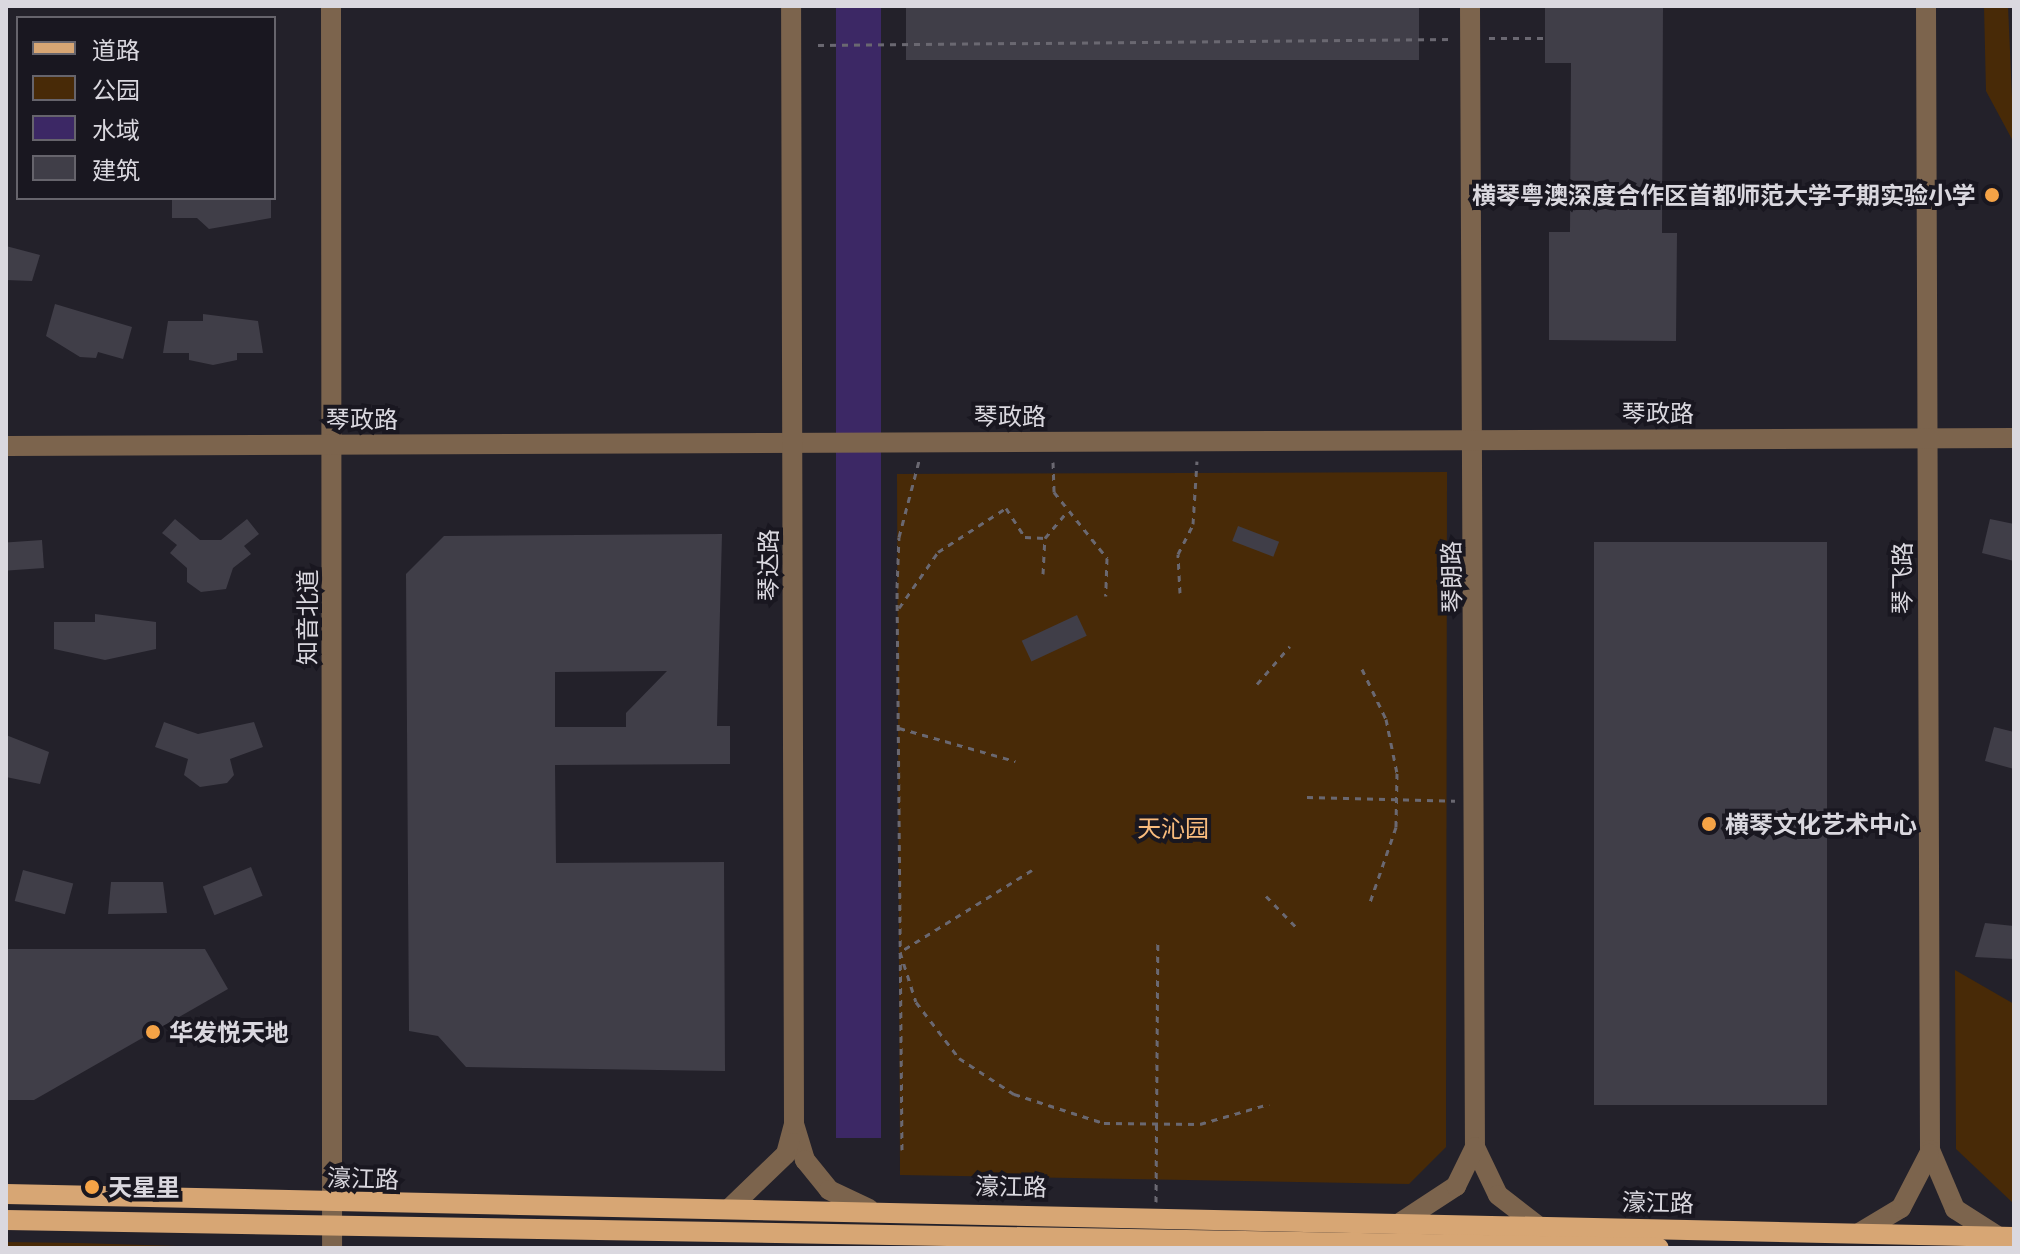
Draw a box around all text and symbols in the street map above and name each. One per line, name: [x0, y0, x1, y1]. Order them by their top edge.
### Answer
legend: [16, 16, 276, 200]
text: 道路: [92, 35, 140, 64]
text: 公园: [92, 75, 140, 104]
text: 水域: [92, 115, 140, 144]
text: 建筑: [92, 155, 140, 184]
place label: 横琴粤澳深度合作区首都师范大学子期实验小学: [1472, 181, 1976, 209]
marker: 横琴粤澳深度合作区首都师范大学子期实验小学: [1983, 186, 2001, 204]
street label: 琴政路: [1622, 399, 1694, 427]
street label: 琴政路: [974, 402, 1046, 430]
street label: 琴政路: [326, 405, 398, 433]
street label: 琴达路: [754, 529, 782, 601]
street label: 琴朗路: [1436, 541, 1466, 613]
street label: 琴飞路: [1888, 542, 1916, 614]
street label: 知音北道: [293, 569, 321, 665]
place label: 横琴文化艺术中心: [1725, 810, 1917, 838]
park label: 天沁园: [1137, 814, 1209, 842]
marker: 横琴文化艺术中心: [1700, 815, 1718, 833]
place label: 华发悦天地: [169, 1018, 289, 1046]
marker: 华发悦天地: [144, 1023, 162, 1041]
street label: 濠江路: [327, 1162, 399, 1194]
street label: 濠江路: [975, 1171, 1047, 1201]
place label: 天星里: [108, 1173, 180, 1201]
marker: 天星里: [83, 1178, 101, 1196]
street label: 濠江路: [1622, 1187, 1694, 1217]

